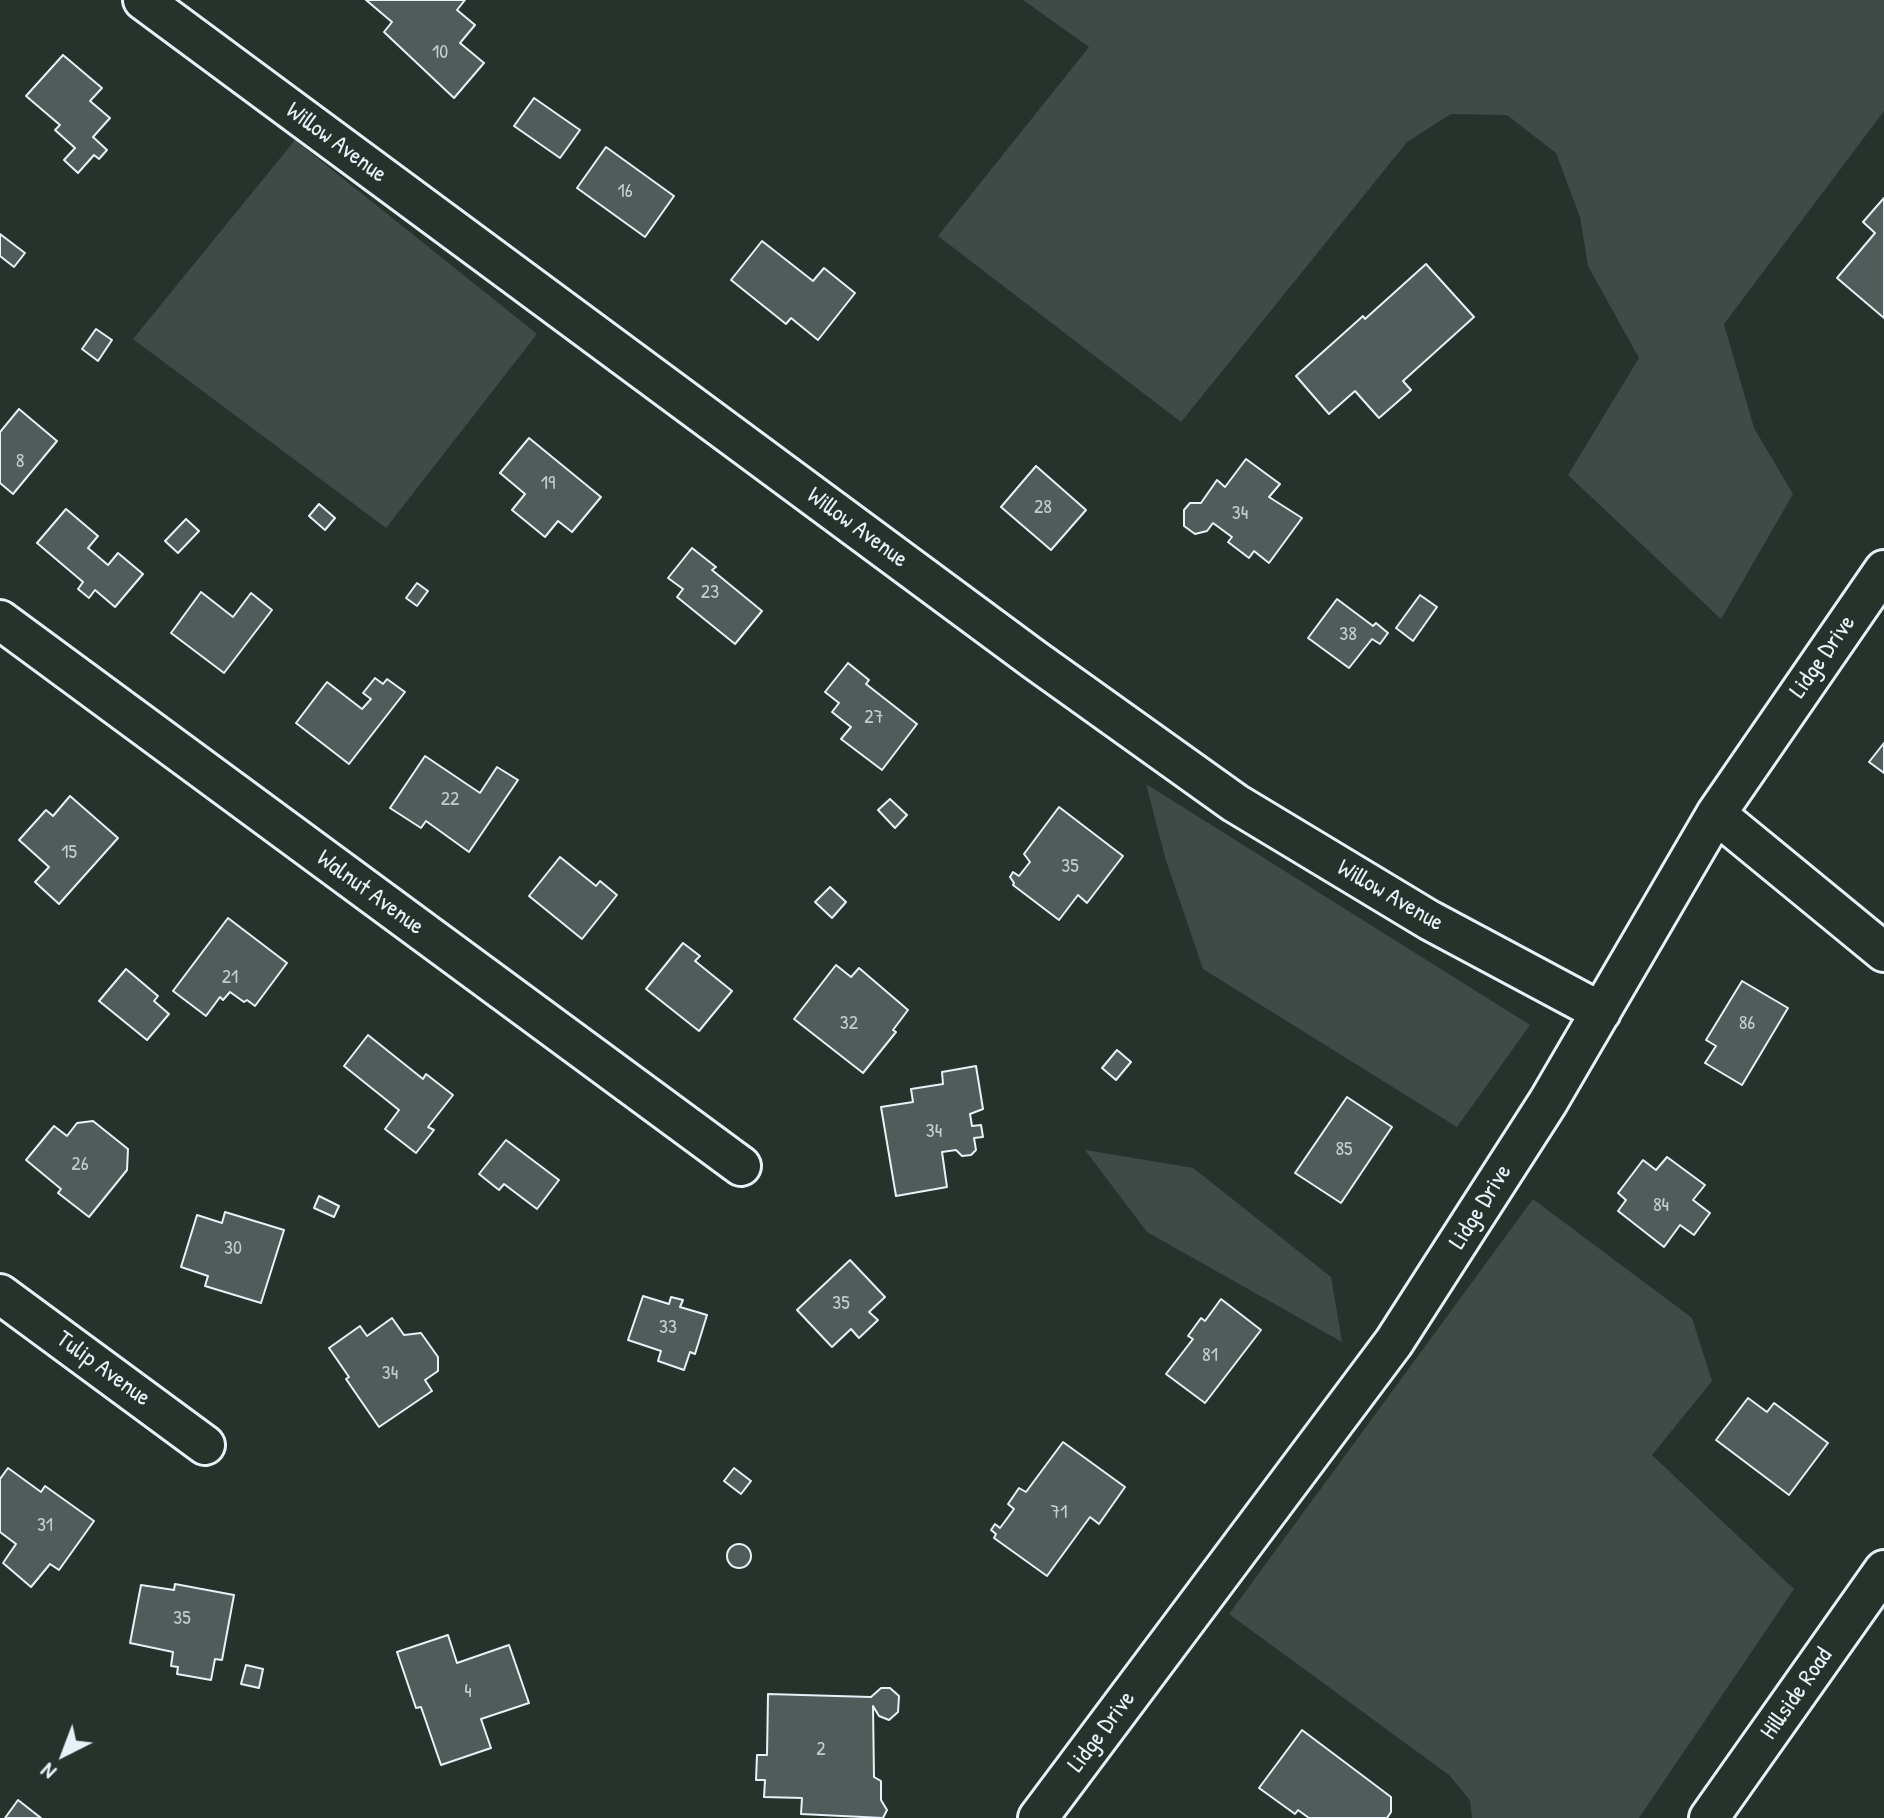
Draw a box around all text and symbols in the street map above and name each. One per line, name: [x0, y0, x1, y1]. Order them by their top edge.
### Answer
house number: 10: [432, 41, 448, 65]
street label: Willow Avenue: [280, 97, 392, 189]
house number: 16: [617, 180, 633, 204]
house number: 8: [16, 450, 24, 474]
house number: 19: [541, 472, 555, 496]
street label: Willow Avenue: [801, 482, 913, 574]
house number: 28: [1034, 496, 1052, 520]
house number: 34: [1232, 502, 1248, 526]
house number: 23: [701, 581, 719, 605]
street label: Lidge Drive: [1784, 610, 1862, 704]
house number: 38: [1339, 623, 1357, 647]
house number: 27: [864, 706, 884, 730]
house number: 22: [441, 788, 459, 812]
house number: 15: [61, 841, 77, 865]
street label: Walnut Avenue: [311, 844, 429, 942]
street label: Willow Avenue: [1332, 854, 1448, 938]
house number: 35: [1061, 855, 1079, 879]
house number: 21: [222, 966, 238, 990]
house number: 32: [840, 1012, 858, 1036]
house number: 86: [1739, 1012, 1755, 1036]
house number: 34: [926, 1120, 942, 1144]
house number: 85: [1335, 1138, 1353, 1162]
house number: 26: [71, 1153, 89, 1177]
street label: Lidge Drive: [1444, 1159, 1518, 1255]
house number: 84: [1653, 1194, 1669, 1218]
house number: 30: [224, 1237, 242, 1261]
house number: 35: [832, 1292, 850, 1316]
house number: 33: [659, 1316, 677, 1340]
street label: Tulip Avenue: [50, 1325, 156, 1413]
house number: 81: [1202, 1344, 1218, 1368]
house number: 34: [382, 1362, 398, 1386]
house number: 71: [1050, 1501, 1068, 1525]
house number: 31: [37, 1514, 53, 1538]
house number: 35: [173, 1607, 191, 1631]
street label: Hillside Road: [1755, 1643, 1839, 1745]
house number: 4: [464, 1680, 472, 1704]
street label: Lidge Drive: [1062, 1686, 1142, 1778]
north arrow: [24, 1714, 104, 1794]
house number: 2: [816, 1738, 826, 1762]
text: N: [34, 1757, 62, 1787]

